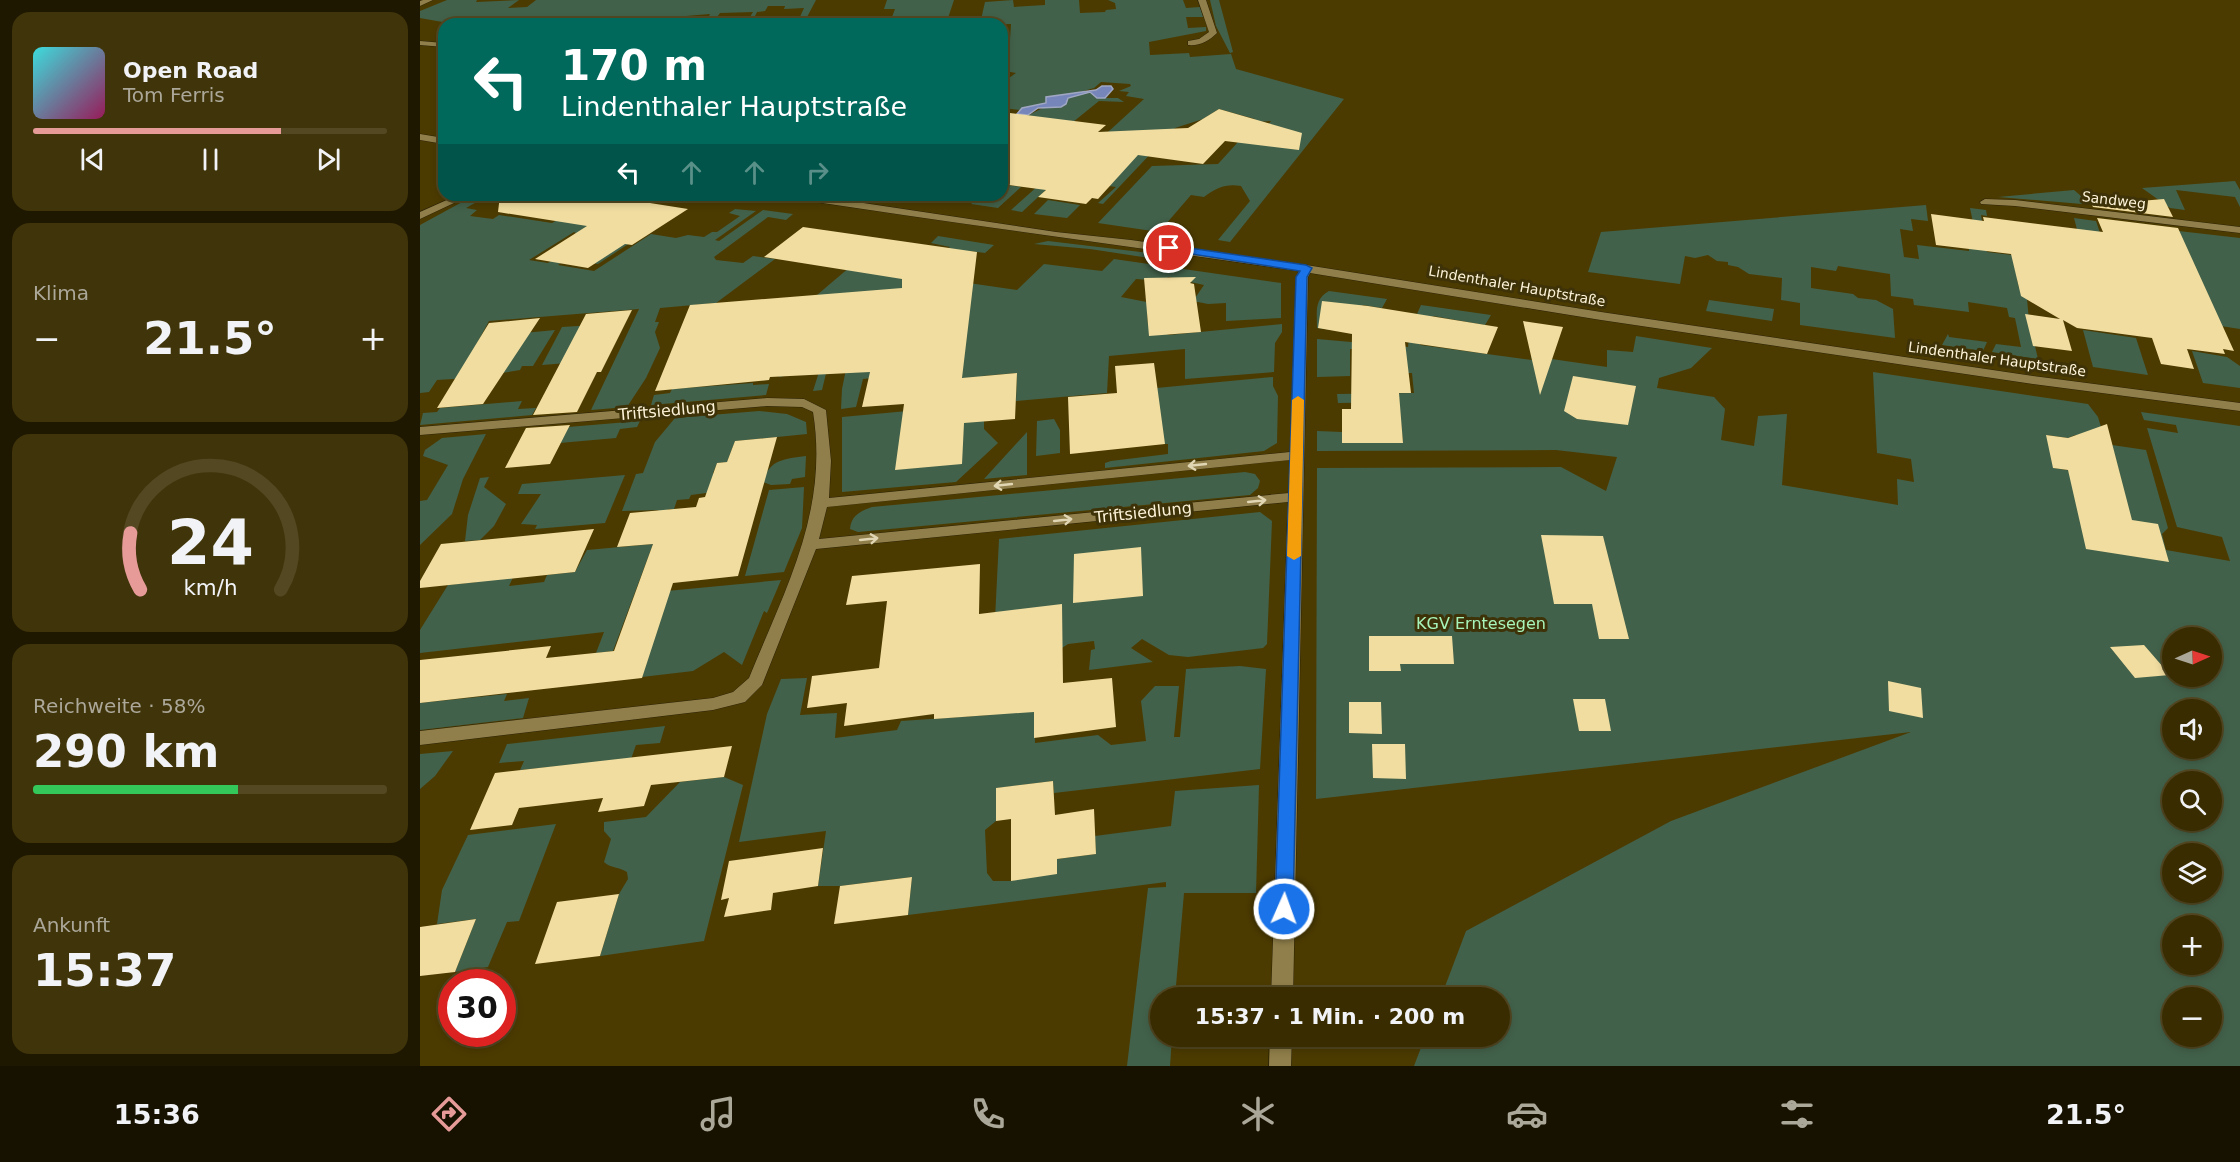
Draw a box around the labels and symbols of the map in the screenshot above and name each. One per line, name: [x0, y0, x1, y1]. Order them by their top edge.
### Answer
street label: Sandweg: [2081, 188, 2147, 212]
pin: [1143, 222, 1194, 273]
street label: Lindenthaler Hauptstraße: [1427, 263, 1607, 309]
street label: Lindenthaler Hauptstraße: [1907, 339, 2087, 379]
street label: Triftsiedlung: [617, 397, 717, 424]
one-way arrow: [1187, 460, 1207, 471]
one-way arrow: [993, 480, 1013, 491]
one-way arrow: [1246, 495, 1266, 506]
street label: Triftsiedlung: [1092, 498, 1193, 527]
one-way arrow: [1052, 514, 1072, 525]
one-way arrow: [858, 533, 878, 544]
park label: KGV Erntesegen: [1416, 614, 1546, 633]
north arrow: [2162, 627, 2222, 687]
position arrow: [1252, 877, 1316, 941]
speed limit sign: 30: [438, 969, 516, 1047]

